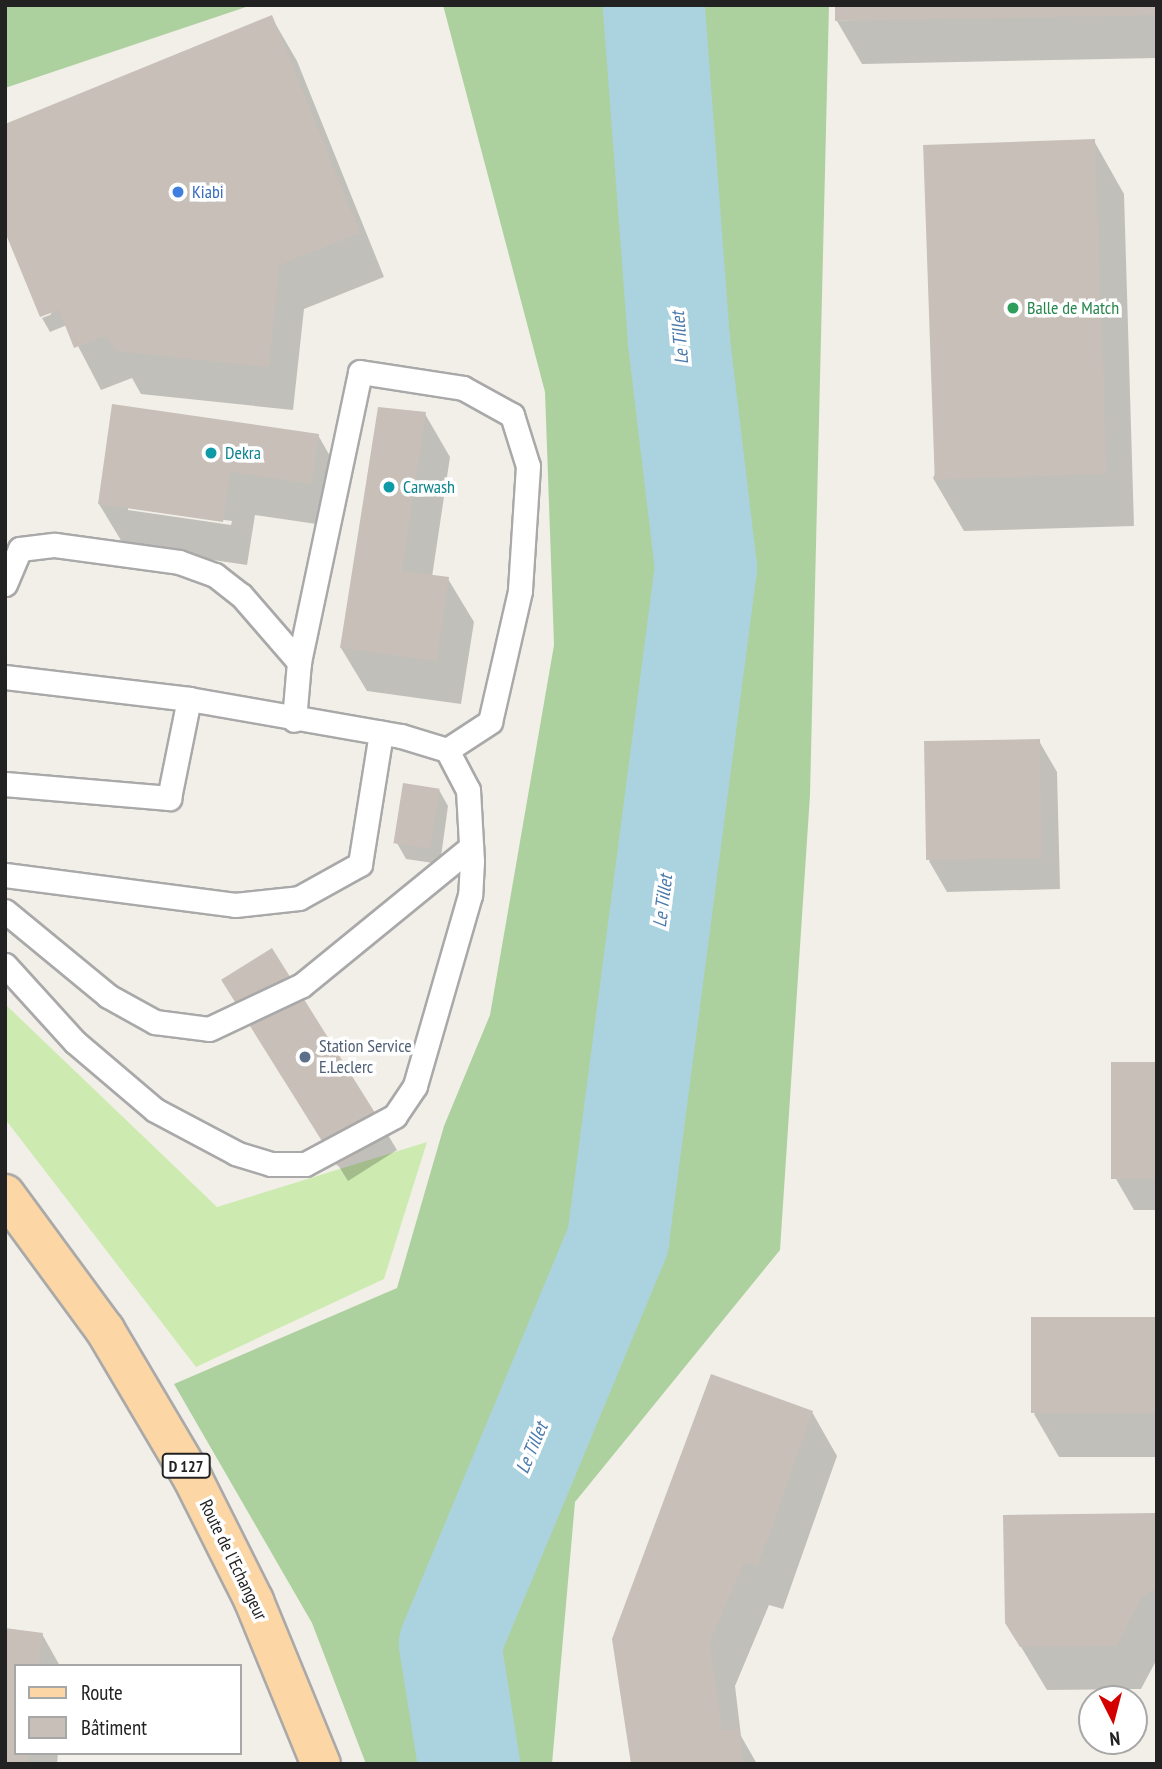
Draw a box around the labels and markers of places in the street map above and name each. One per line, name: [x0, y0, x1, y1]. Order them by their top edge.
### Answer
place label: Kiabi: [192, 181, 224, 203]
marker: Kiabi: [170, 184, 186, 200]
place label: Balle de Match: [1027, 297, 1119, 319]
marker: Balle de Match: [1005, 300, 1021, 316]
place label: Dekra: [225, 442, 261, 464]
marker: Dekra: [203, 445, 219, 461]
place label: Carwash: [403, 476, 455, 498]
marker: Carwash: [381, 479, 397, 495]
place label: Station Service E.Leclerc: [319, 1036, 412, 1078]
marker: Station Service E.Leclerc: [297, 1049, 313, 1065]

